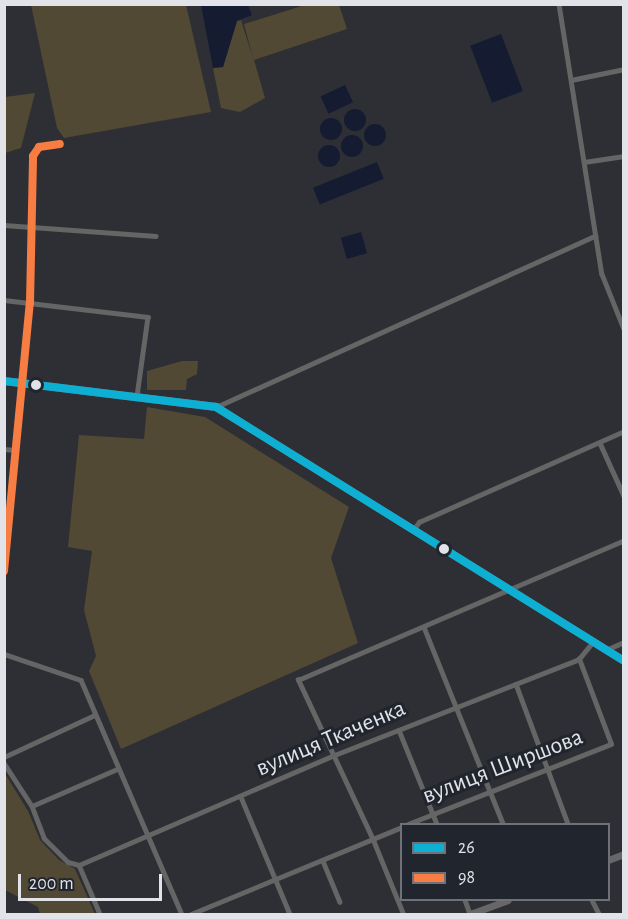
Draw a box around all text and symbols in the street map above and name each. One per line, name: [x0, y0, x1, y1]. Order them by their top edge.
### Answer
unlabelled marker: [30, 379, 42, 391]
unlabelled marker: [438, 543, 450, 555]
street label: вулиця Ткаченка: [252, 695, 410, 783]
street label: вулиця Ширшова: [419, 723, 587, 811]
legend: [400, 823, 610, 901]
text: 26: [458, 839, 475, 857]
scale bar: [21, 862, 165, 900]
text: 98: [458, 869, 475, 887]
text: 200 m: [29, 875, 74, 893]

